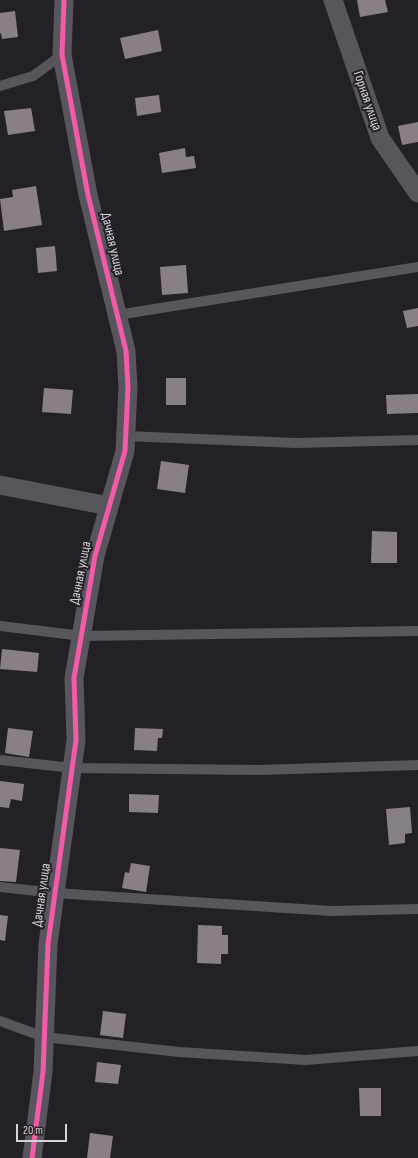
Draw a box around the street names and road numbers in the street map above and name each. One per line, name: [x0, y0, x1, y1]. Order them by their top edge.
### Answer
street label: Горная улица: [349, 69, 385, 133]
street label: Дачная улица: [97, 211, 127, 277]
street label: Дачная улица: [67, 540, 95, 606]
street label: Дачная улица: [29, 862, 55, 928]

